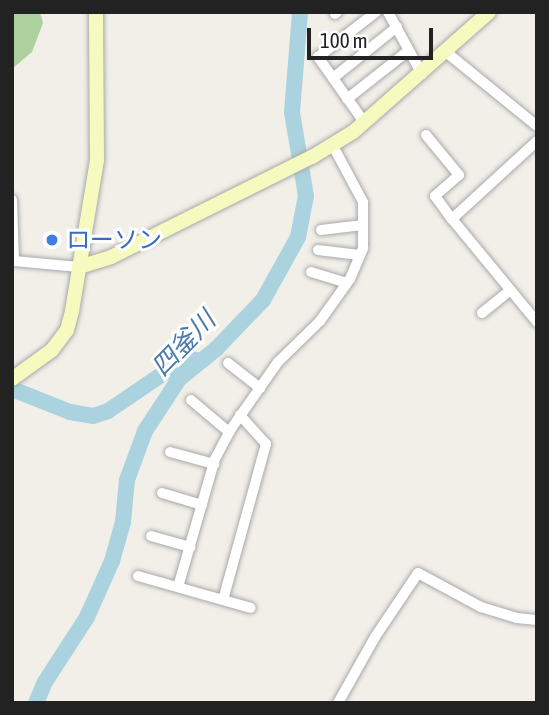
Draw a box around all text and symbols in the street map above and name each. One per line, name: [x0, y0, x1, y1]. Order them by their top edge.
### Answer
scale bar: [311, 14, 437, 58]
text: 100 m: [320, 28, 368, 52]
place label: ローソン: [66, 226, 162, 254]
marker: ローソン: [44, 232, 60, 248]
water label: 四釜川: [146, 305, 222, 383]

